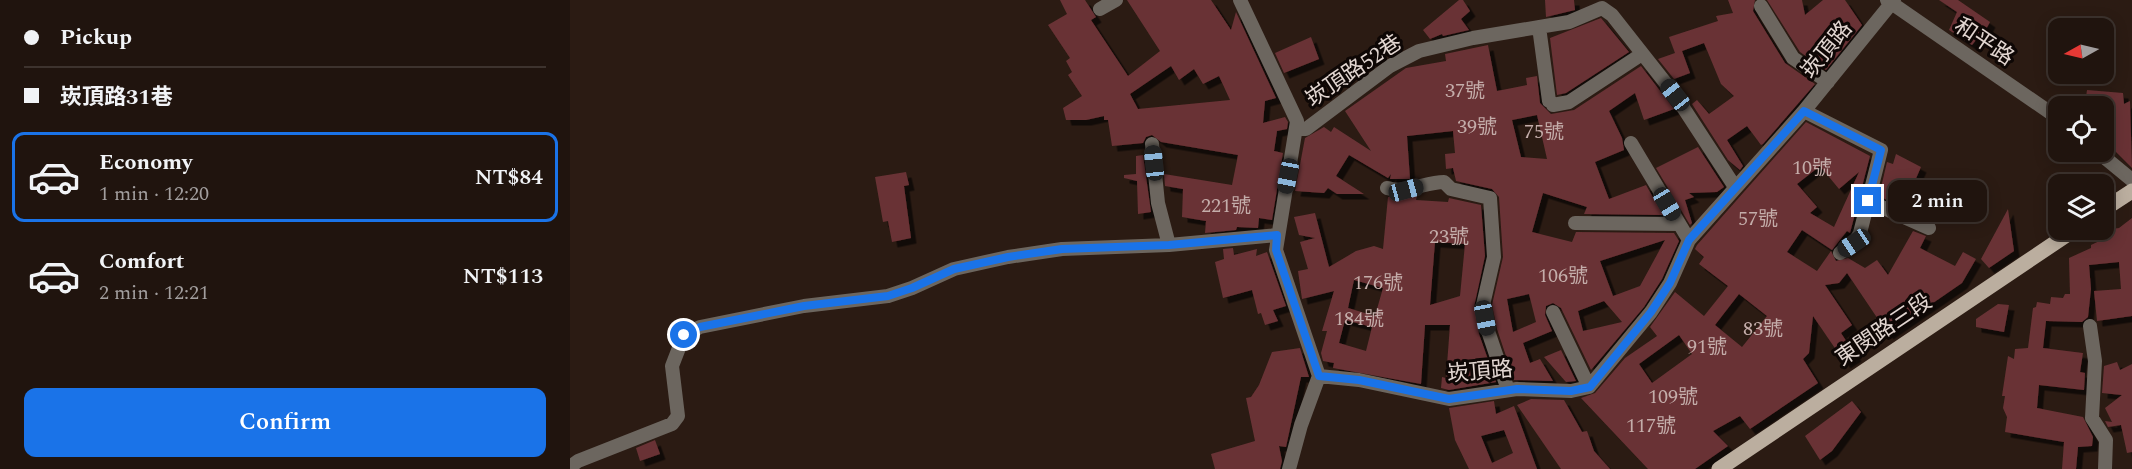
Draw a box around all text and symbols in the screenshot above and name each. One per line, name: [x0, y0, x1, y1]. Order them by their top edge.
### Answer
street label: 和平路: [1947, 10, 2021, 74]
street label: 崁頂路: [1793, 14, 1861, 86]
north arrow: [2048, 18, 2114, 84]
map controls: [2048, 18, 2114, 240]
text: Pickup: [60, 21, 132, 54]
street label: 崁頂路52巷: [1299, 27, 1409, 115]
car: [1657, 75, 1693, 115]
house number: 37號: [1445, 76, 1485, 106]
text: 崁頂路31巷: [60, 81, 173, 114]
button: locate: [2048, 96, 2114, 162]
house number: 39號: [1457, 112, 1497, 142]
house number: 75號: [1524, 117, 1564, 147]
car: [1143, 144, 1165, 182]
text: Economy: [99, 146, 192, 179]
icon: car: [27, 150, 81, 204]
house number: 10號: [1792, 153, 1832, 183]
car: [1276, 157, 1300, 195]
text: NT$84: [475, 161, 543, 194]
button: layers: [2048, 174, 2114, 240]
car: [1386, 177, 1426, 203]
text: 1 min · 12:20: [99, 179, 209, 209]
callout: 2 min: [1889, 180, 1988, 222]
car: [1650, 184, 1684, 224]
text: 2 min: [1912, 186, 1963, 216]
route end: [1854, 187, 1881, 214]
house number: 221號: [1201, 191, 1251, 221]
house number: 57號: [1738, 204, 1778, 234]
house number: 23號: [1429, 222, 1469, 252]
car: [1834, 225, 1874, 261]
text: Comfort: [99, 245, 184, 278]
icon: car: [27, 249, 81, 303]
text: NT$113: [463, 260, 543, 293]
house number: 106號: [1538, 261, 1588, 291]
house number: 176號: [1353, 268, 1403, 298]
text: 2 min · 12:21: [99, 278, 209, 308]
street label: 東閔路三段: [1829, 286, 1939, 374]
car: [1473, 299, 1497, 337]
house number: 184號: [1334, 304, 1384, 334]
house number: 83號: [1743, 314, 1783, 344]
route start: [670, 321, 697, 348]
house number: 91號: [1687, 332, 1727, 362]
street label: 崁頂路: [1446, 353, 1514, 391]
house number: 109號: [1648, 382, 1698, 412]
button: Confirm: [24, 388, 546, 457]
house number: 117號: [1626, 411, 1676, 441]

